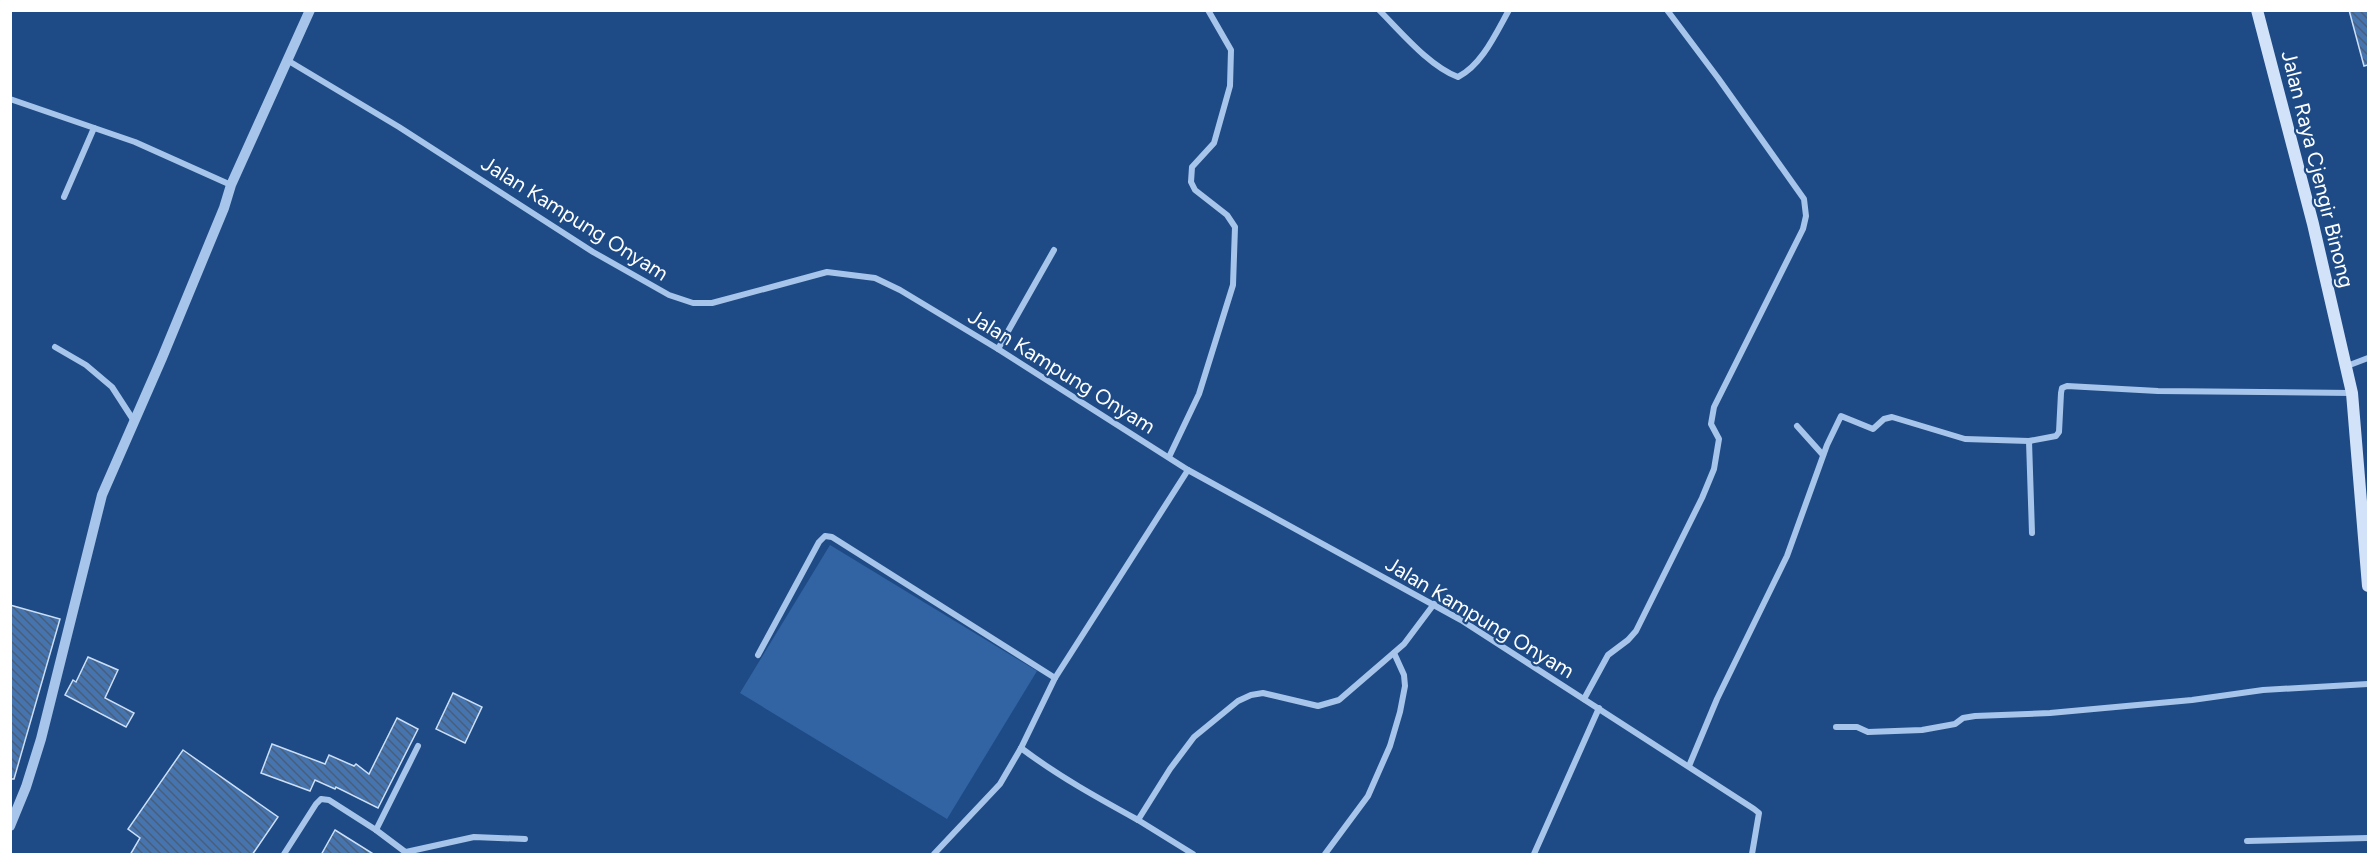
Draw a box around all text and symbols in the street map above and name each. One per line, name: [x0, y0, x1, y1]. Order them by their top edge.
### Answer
street label: Jalan Raya Cjengir Binong: [2276, 48, 2360, 290]
street label: Jalan Kampung Onyam: [477, 150, 673, 286]
street label: Jalan Kampung Onyam: [964, 303, 1160, 439]
street label: Jalan Kampung Onyam: [1381, 551, 1579, 683]

